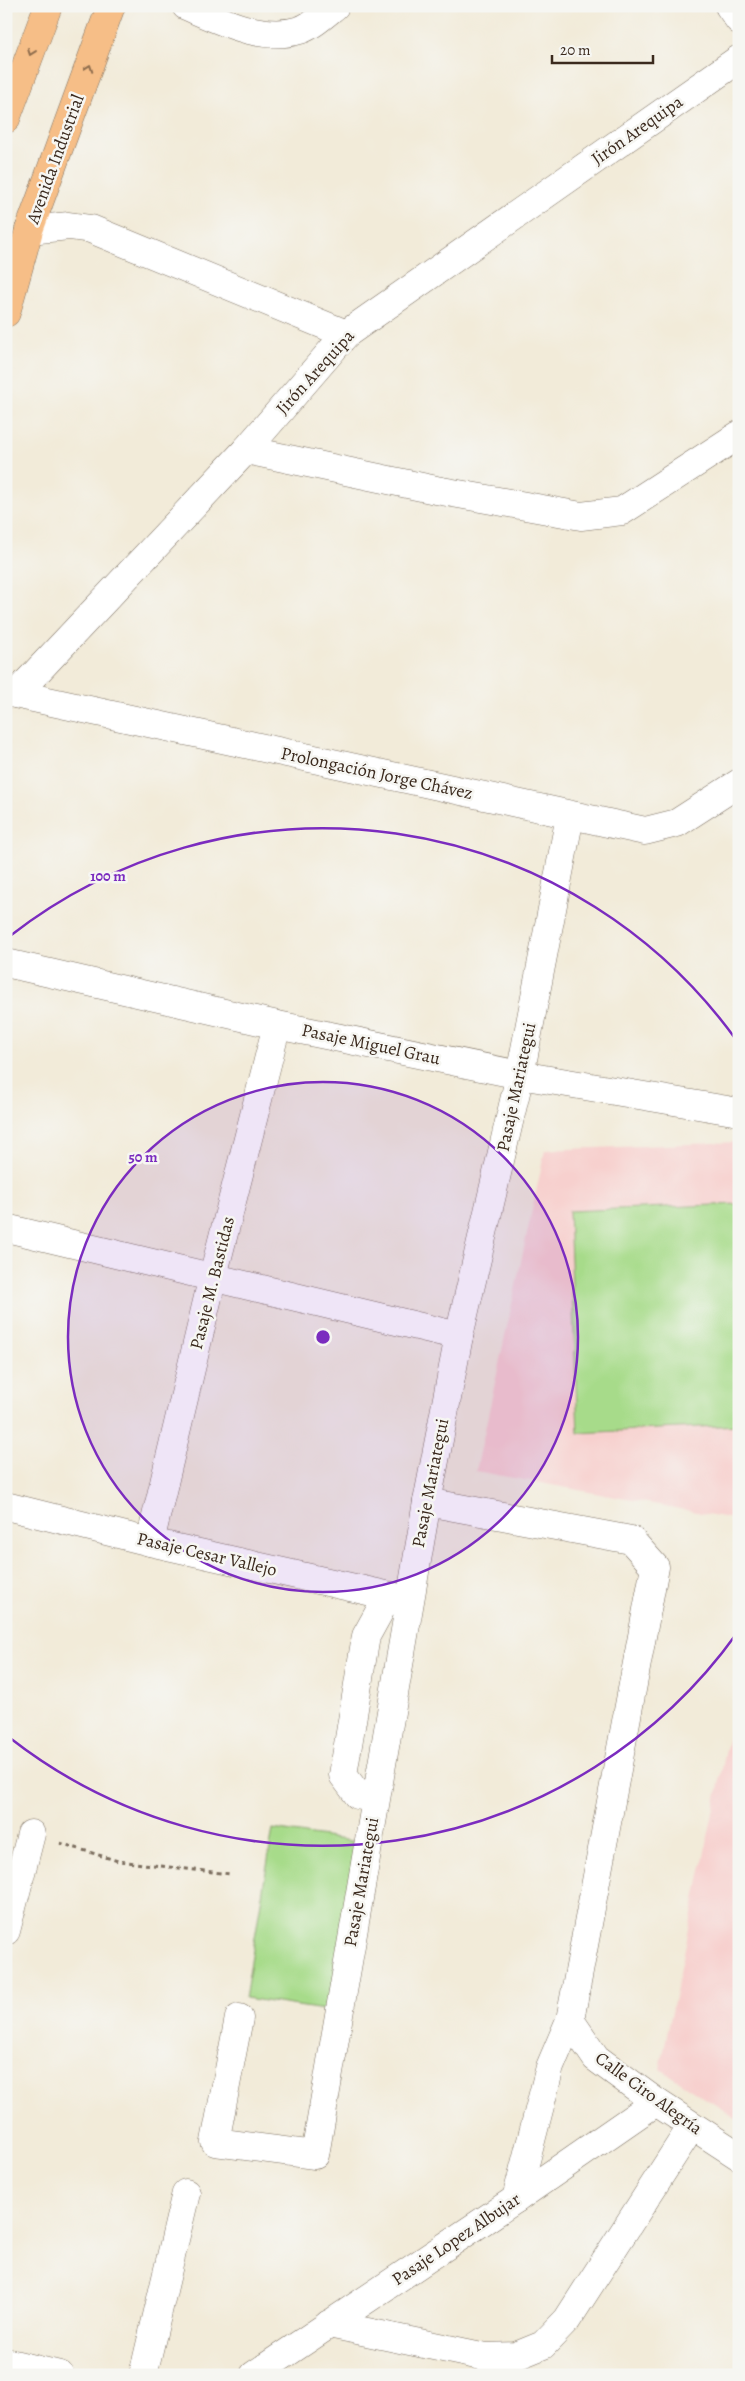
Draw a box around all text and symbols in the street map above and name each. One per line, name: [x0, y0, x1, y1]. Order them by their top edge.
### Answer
scale bar: [552, 32, 654, 64]
text: 20 m: [560, 40, 591, 60]
one-way arrow: [27, 47, 37, 56]
one-way arrow: [83, 64, 93, 73]
street label: Jirón Arequipa: [586, 89, 688, 170]
street label: Avenida Industrial: [20, 90, 90, 228]
street label: Jirón Arequipa: [270, 324, 360, 420]
street label: Prolongación Jorge Chávez: [279, 741, 475, 805]
text: 100 m: [90, 866, 126, 886]
street label: Pasaje Miguel Grau: [299, 1018, 443, 1070]
street label: Pasaje Mariategui: [491, 1020, 541, 1154]
text: 50 m: [128, 1147, 158, 1167]
street label: Pasaje M. Bastidas: [184, 1214, 240, 1352]
centre of rings: [314, 1328, 332, 1346]
street label: Pasaje Mariategui: [406, 1416, 454, 1550]
street label: Pasaje Cesar Vallejo: [135, 1526, 279, 1582]
street label: Pasaje Mariategui: [338, 1815, 384, 1949]
street label: Calle Ciro Alegría: [591, 2046, 708, 2140]
street label: Pasaje Lopez Albujar: [387, 2187, 525, 2291]

